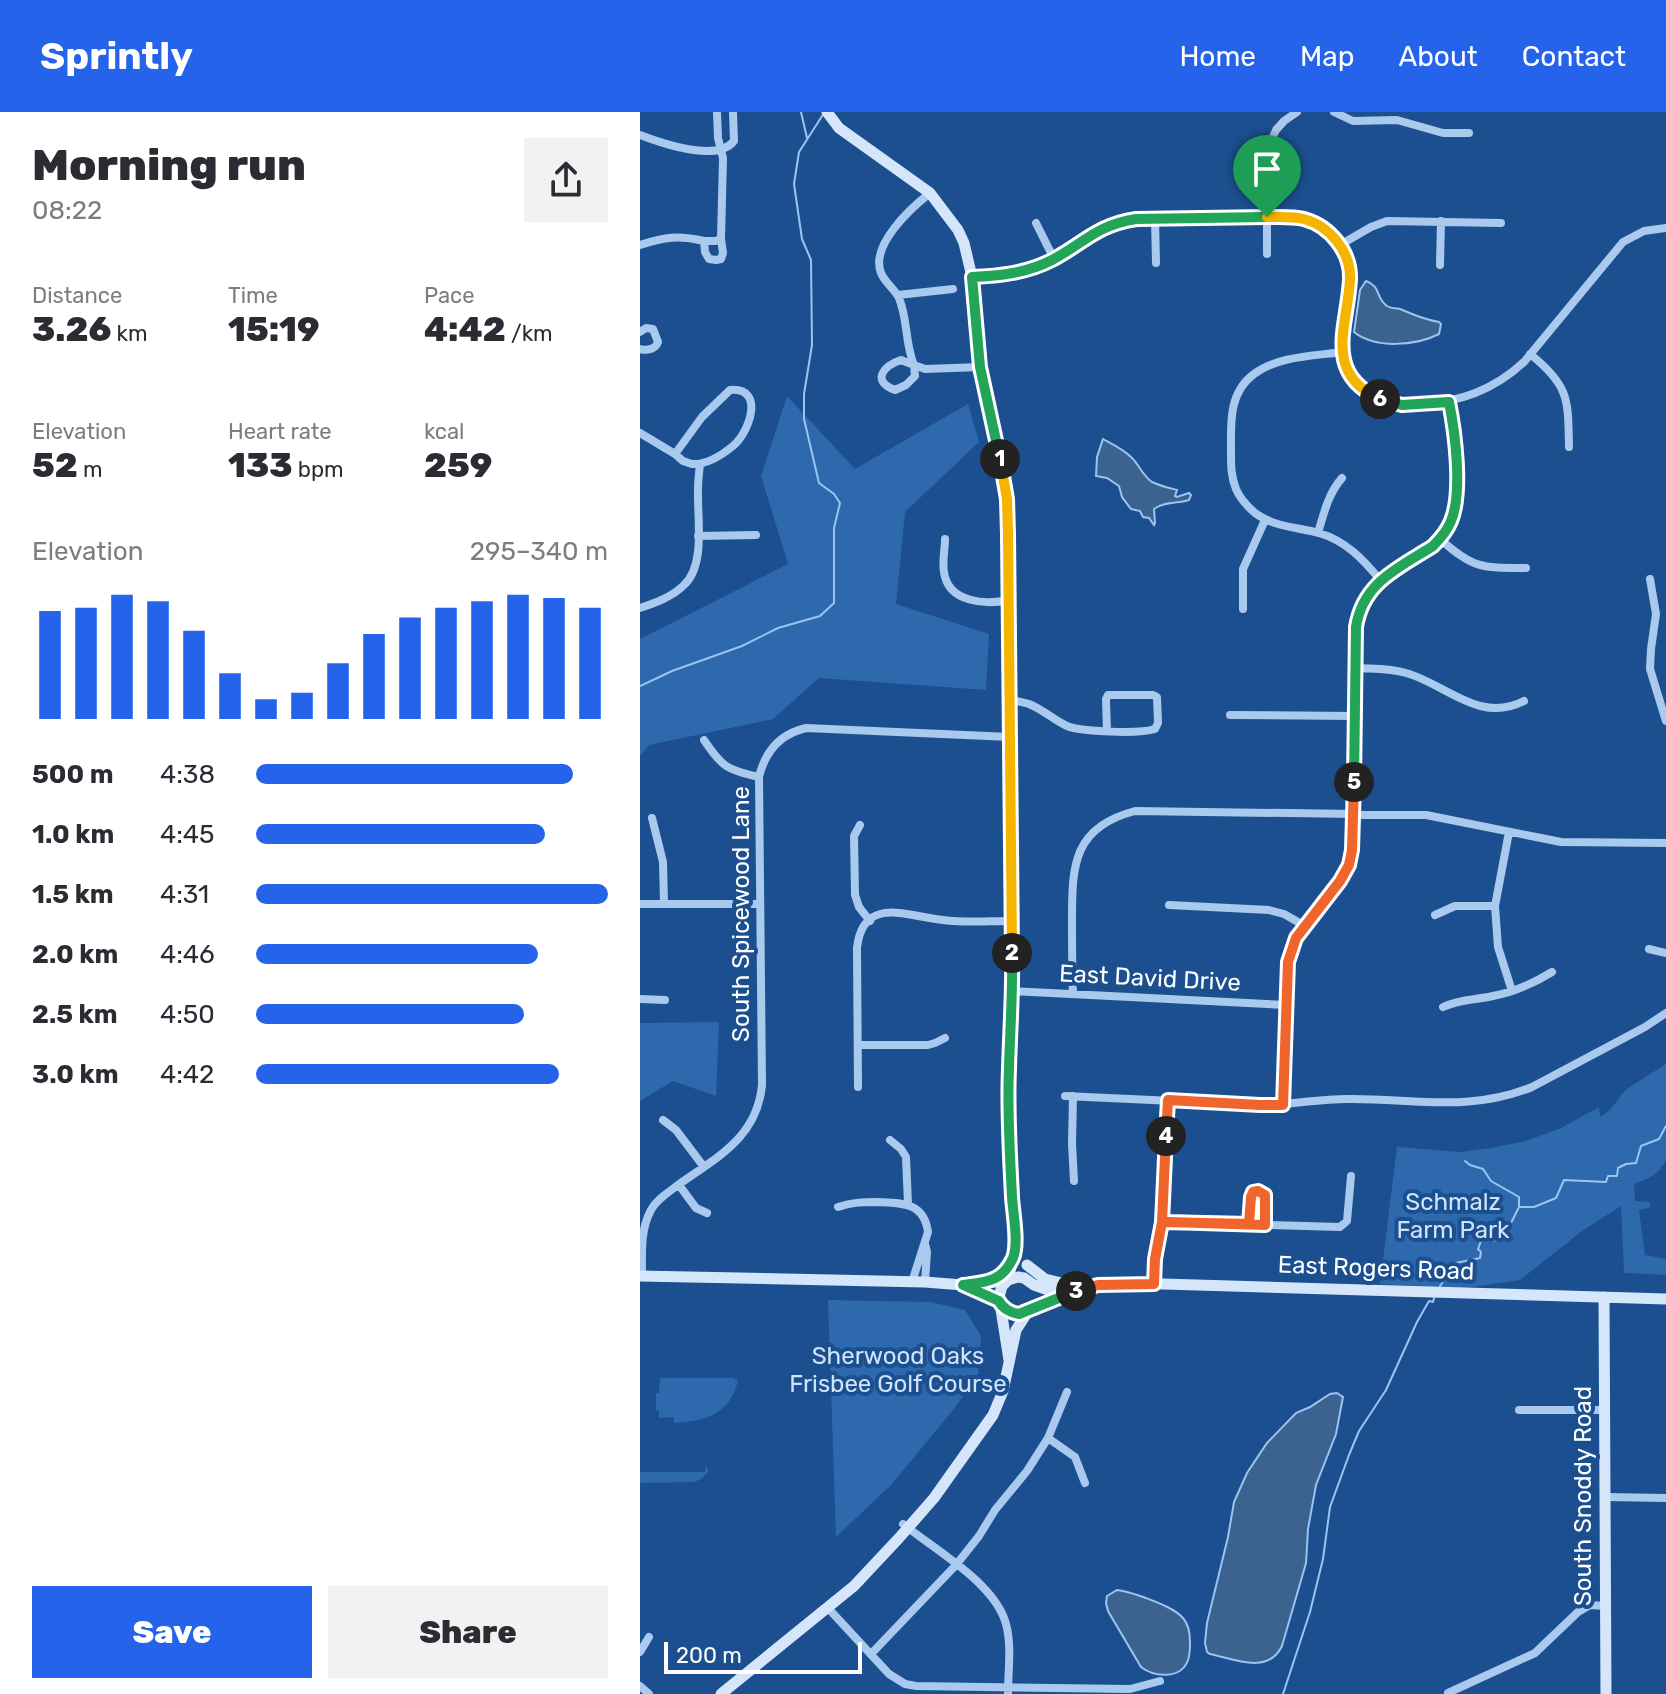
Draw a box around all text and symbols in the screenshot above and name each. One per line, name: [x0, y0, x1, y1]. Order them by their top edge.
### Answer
text: Sprintly: [40, 33, 193, 79]
text: Home: [1179, 40, 1256, 73]
text: Map: [1300, 40, 1354, 73]
text: About: [1398, 40, 1478, 73]
text: Contact: [1522, 40, 1626, 73]
pin: [1233, 135, 1301, 217]
button: share: [524, 138, 608, 222]
text: Morning run: [32, 139, 306, 191]
icon: arrive: [1245, 147, 1289, 191]
text: 08:22: [32, 195, 102, 226]
text: Distance: [32, 282, 122, 309]
text: Time: [228, 282, 278, 309]
text: Pace: [424, 282, 475, 309]
text: 3.26: [32, 309, 111, 350]
text: 15:19: [228, 309, 320, 350]
text: 4:42: [424, 309, 506, 350]
text: km: [111, 320, 148, 347]
text: /km: [506, 320, 553, 347]
pin: 6: [1360, 379, 1400, 419]
text: 6: [1373, 385, 1387, 412]
text: Elevation: [32, 418, 126, 445]
text: Heart rate: [228, 418, 332, 445]
text: kcal: [424, 418, 464, 445]
pin: 1: [980, 439, 1020, 479]
text: 52: [32, 445, 78, 486]
text: 133: [228, 445, 292, 486]
text: 259: [424, 445, 492, 486]
text: 1: [995, 445, 1005, 472]
text: m: [78, 456, 103, 483]
text: bpm: [292, 456, 344, 483]
text: Elevation: [32, 536, 143, 567]
text: 295–340 m: [470, 536, 608, 567]
text: 500 m: [32, 759, 114, 790]
text: 4:38: [160, 759, 215, 790]
pin: 5: [1334, 762, 1374, 802]
text: 5: [1347, 768, 1361, 795]
street label: South Spicewood Lane: [727, 786, 755, 1042]
text: 1.0 km: [32, 819, 114, 850]
text: 4:45: [160, 819, 214, 850]
text: 1.5 km: [32, 879, 114, 910]
text: 4:31: [160, 879, 209, 910]
pin: 2: [992, 933, 1032, 973]
text: 2.0 km: [32, 939, 118, 970]
text: 4:46: [160, 939, 215, 970]
text: 2: [1005, 939, 1019, 966]
street label: East David Drive: [1058, 959, 1242, 997]
text: 2.5 km: [32, 999, 118, 1030]
text: 4:50: [160, 999, 215, 1030]
text: 3.0 km: [32, 1059, 119, 1090]
text: 4:42: [160, 1059, 214, 1090]
pin: 4: [1146, 1116, 1186, 1156]
text: 4: [1158, 1122, 1174, 1149]
park label: Schmalz Farm Park: [1397, 1188, 1510, 1244]
street label: East Rogers Road: [1277, 1251, 1475, 1285]
pin: 3: [1056, 1271, 1096, 1311]
text: 3: [1069, 1277, 1083, 1304]
park label: Sherwood Oaks Frisbee Golf Course: [789, 1342, 1007, 1398]
street label: South Snoddy Road: [1569, 1386, 1597, 1606]
button: Save: [32, 1586, 312, 1678]
button: Share: [328, 1586, 608, 1678]
scale bar: [664, 1638, 862, 1674]
text: 200 m: [676, 1642, 742, 1669]

